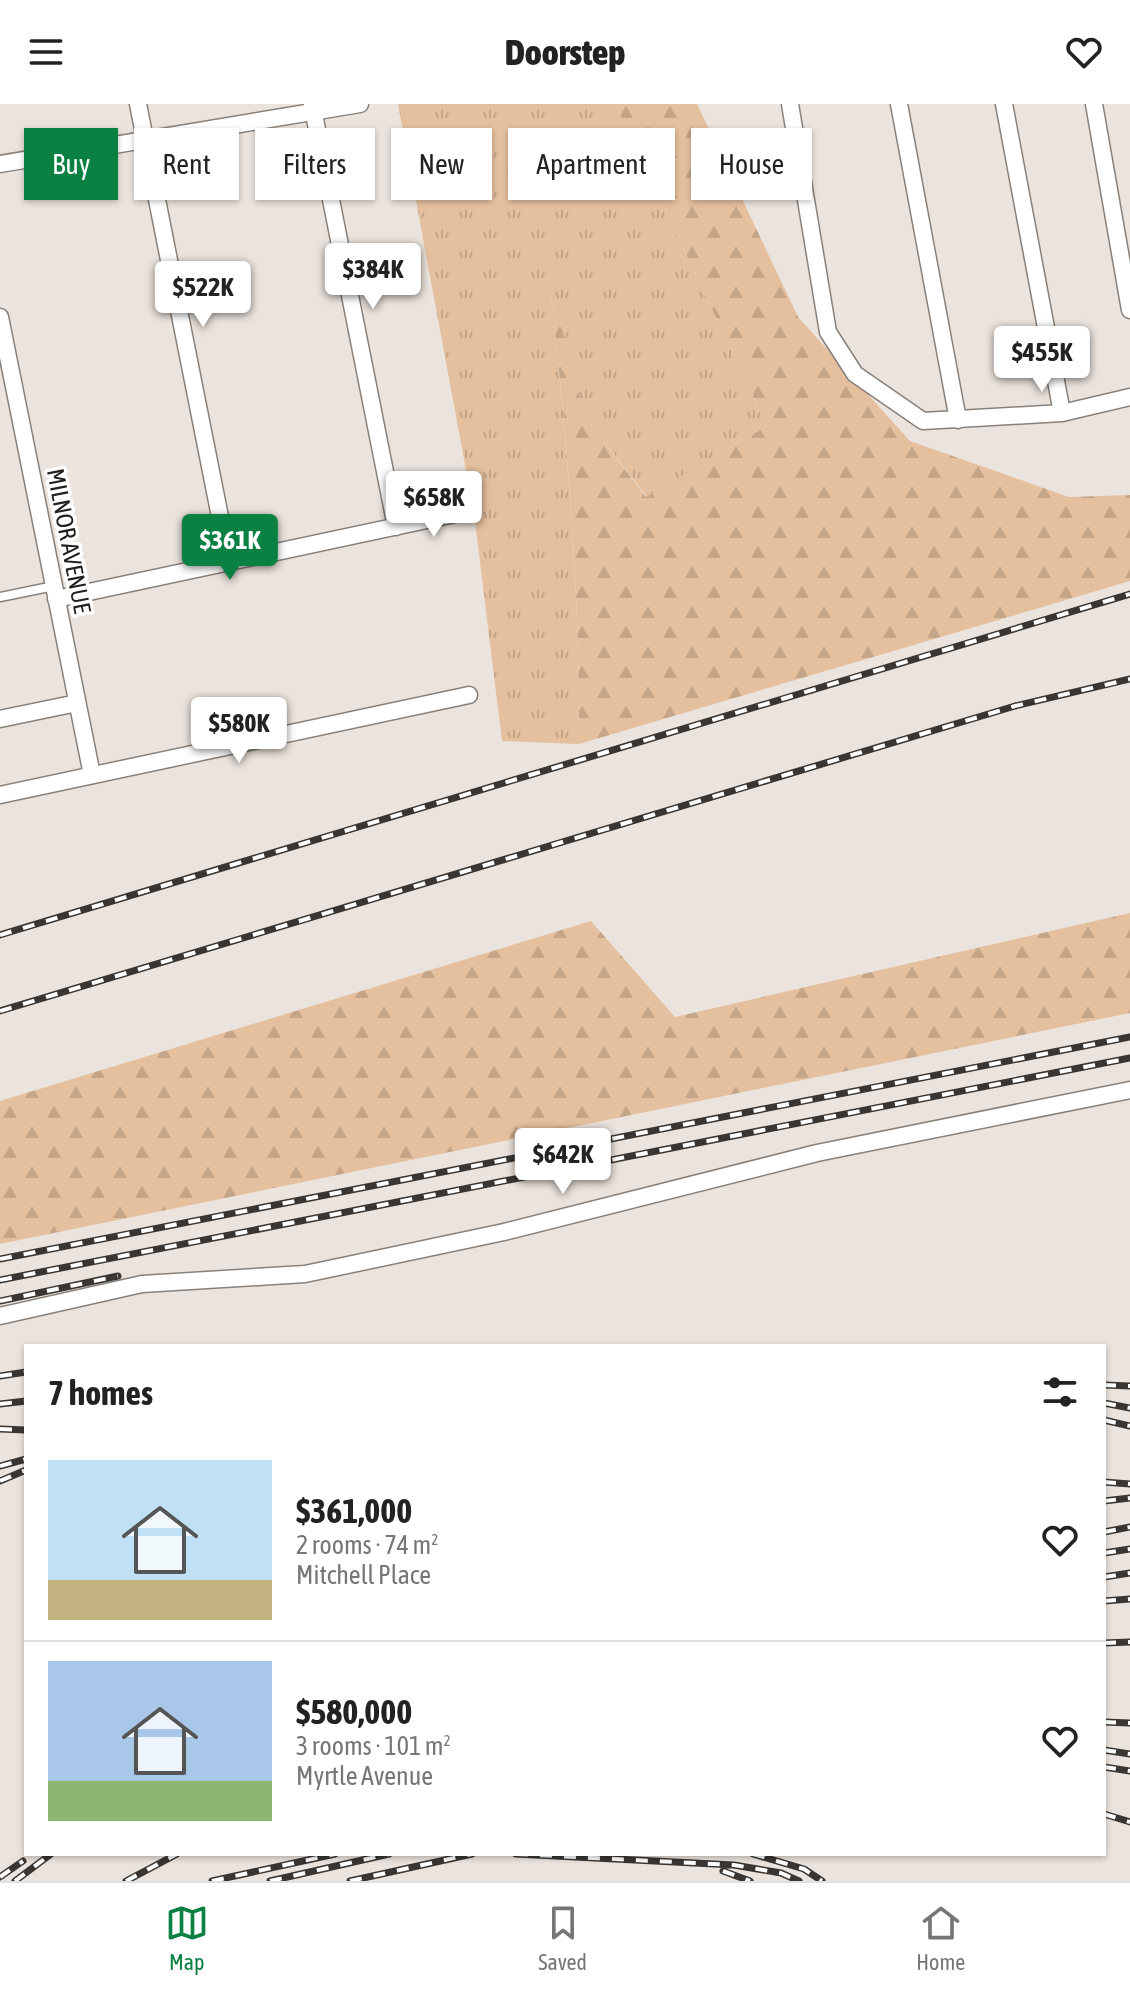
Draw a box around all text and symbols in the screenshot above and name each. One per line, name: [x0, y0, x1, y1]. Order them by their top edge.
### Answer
icon: menu: [24, 30, 68, 74]
icon: heart: [1062, 30, 1106, 74]
text: Doorstep: [505, 31, 625, 73]
chip: Buy: [24, 128, 118, 200]
chip: Rent: [134, 128, 239, 200]
chip: Filters: [255, 128, 375, 200]
chip: New: [391, 128, 492, 200]
chip: Apartment: [508, 128, 675, 200]
chip: House: [691, 128, 812, 200]
pin: $384K: [317, 243, 429, 311]
text: $384K: [343, 254, 403, 284]
pin: $522K: [147, 261, 259, 329]
text: $522K: [173, 272, 233, 302]
pin: $455K: [986, 326, 1098, 394]
text: $455K: [1012, 337, 1072, 367]
street label: MILNOR AVENUE: [42, 466, 96, 616]
pin: $658K: [378, 471, 490, 539]
text: $658K: [404, 482, 464, 512]
pin: $361K: [174, 514, 286, 582]
text: $361K: [200, 525, 260, 555]
pin: $580K: [183, 697, 295, 765]
text: $580K: [209, 708, 269, 738]
pin: $642K: [507, 1128, 619, 1196]
text: $642K: [533, 1139, 593, 1169]
icon: filters: [1038, 1370, 1082, 1414]
text: 7 homes: [48, 1373, 153, 1412]
text: $361,000: [296, 1491, 412, 1530]
icon: home: [112, 1492, 208, 1588]
icon: heart: [1038, 1518, 1082, 1562]
text: 2 rooms · 74 m²: [296, 1530, 438, 1560]
text: Mitchell Place: [296, 1560, 431, 1590]
text: $580,000: [296, 1692, 412, 1731]
icon: home: [112, 1693, 208, 1789]
icon: heart: [1038, 1719, 1082, 1763]
text: 3 rooms · 101 m²: [296, 1731, 451, 1761]
text: Myrtle Avenue: [296, 1761, 433, 1791]
tab: Map: [165, 1901, 209, 1975]
tab: Saved: [538, 1901, 587, 1975]
tab: Home: [916, 1901, 965, 1975]

